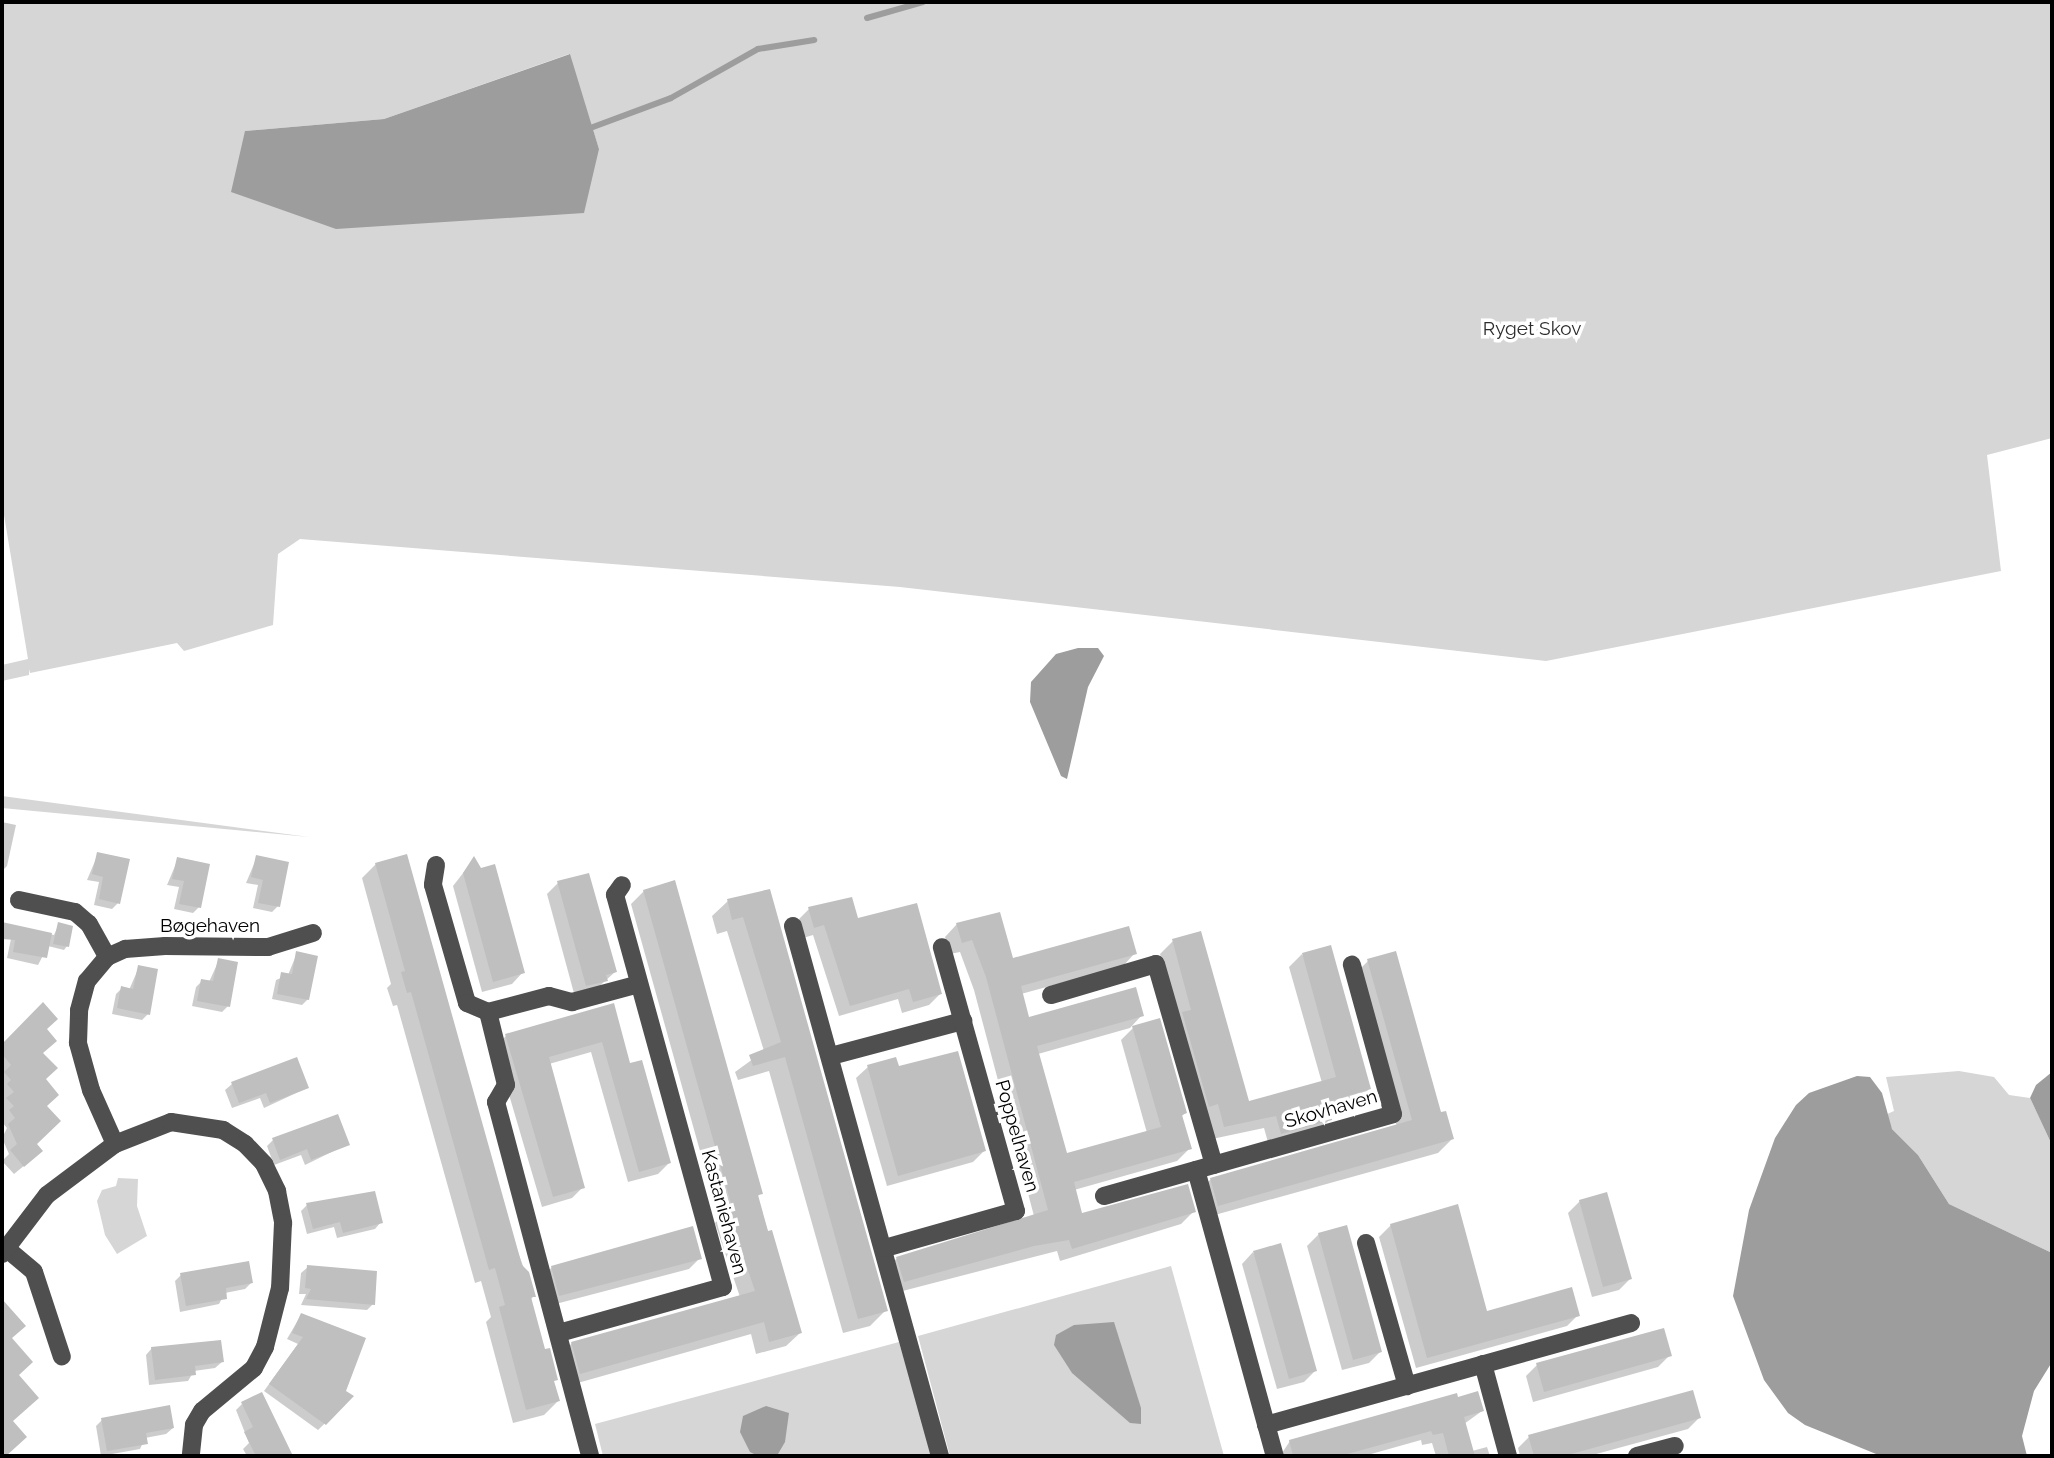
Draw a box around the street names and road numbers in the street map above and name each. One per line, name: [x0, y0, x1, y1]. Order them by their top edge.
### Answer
street label: Bøgehaven: [160, 915, 260, 937]
street label: Poppelhaven: [990, 1077, 1044, 1195]
street label: Skovhaven: [1282, 1085, 1380, 1133]
street label: Kastaniehaven: [696, 1147, 752, 1277]

